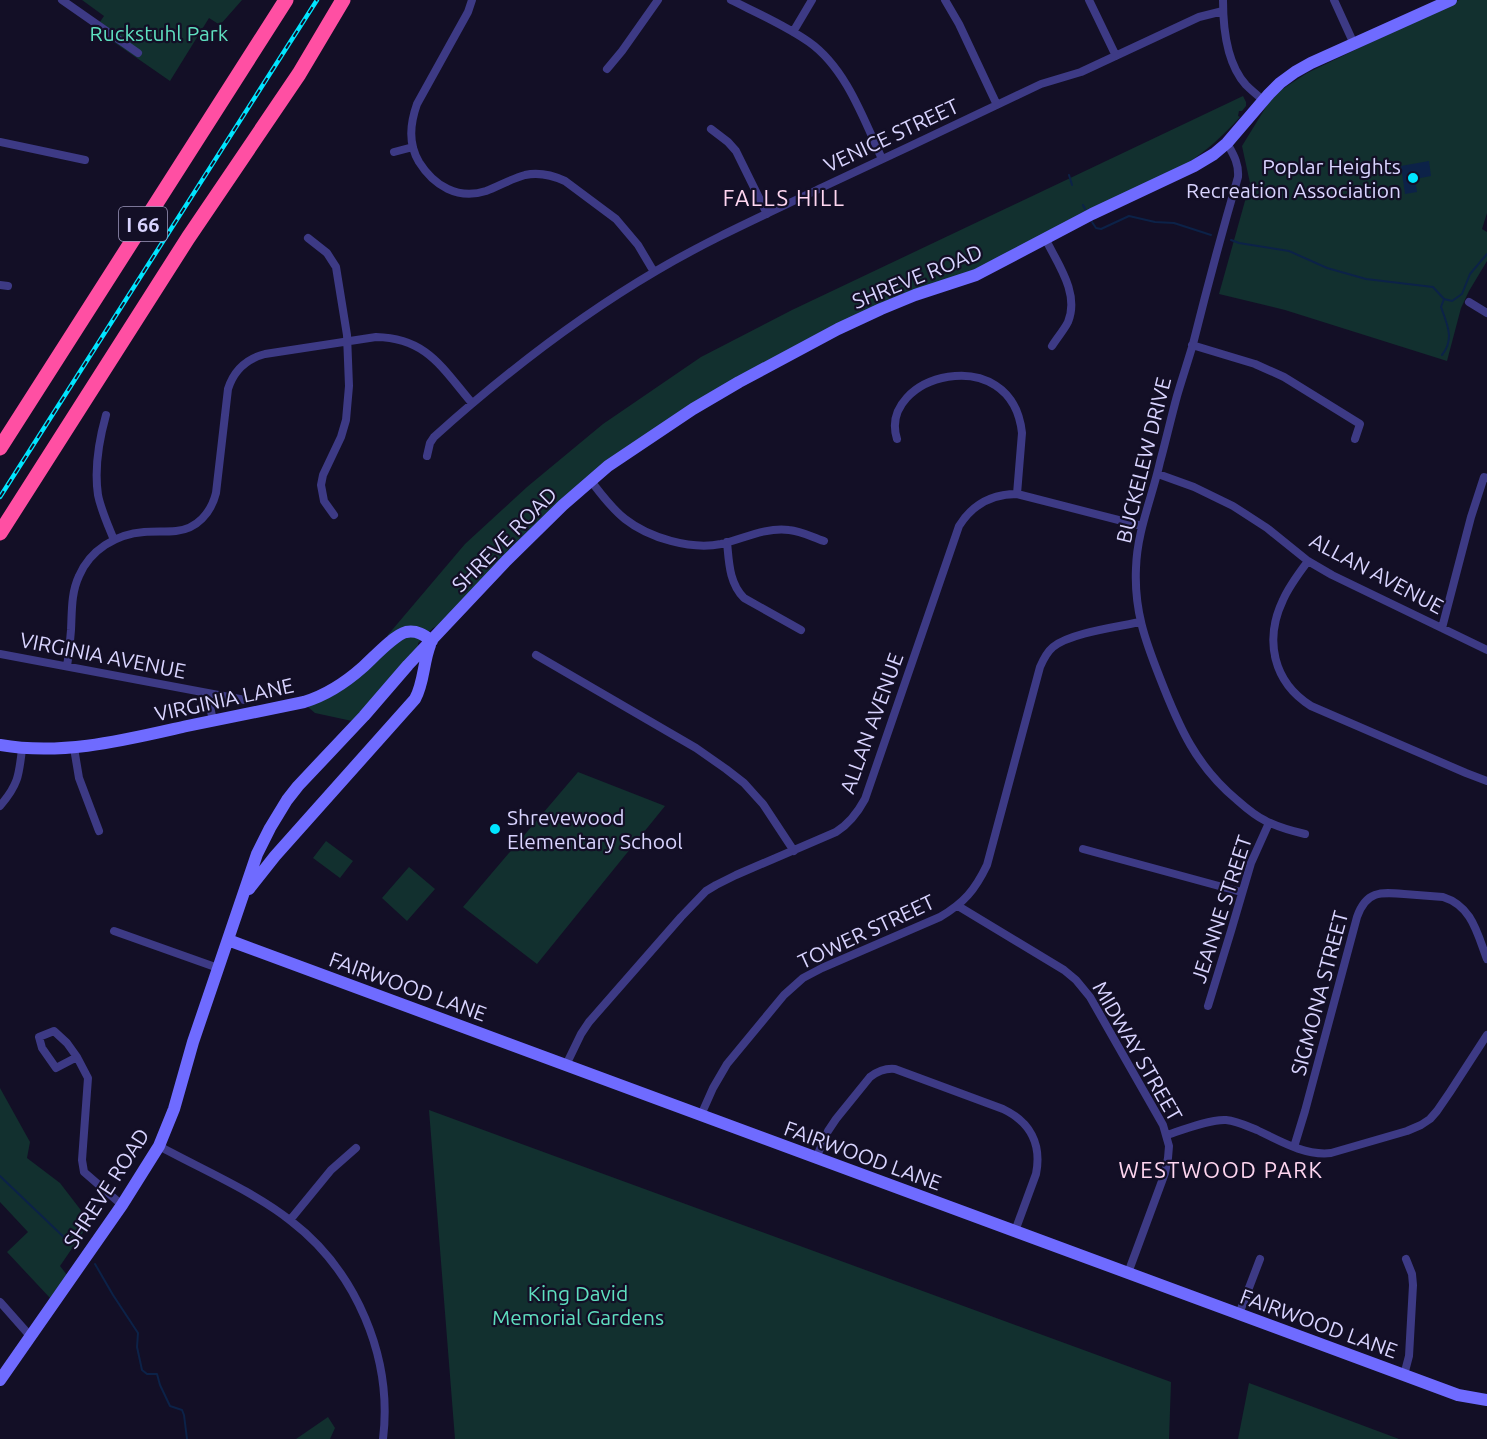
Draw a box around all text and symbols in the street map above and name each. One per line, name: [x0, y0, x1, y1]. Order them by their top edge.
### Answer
park label: Ruckstuhl Park: [90, 21, 229, 45]
street label: VENICE STREET: [820, 93, 962, 177]
place label: Poplar Heights Recreation Association: [1186, 154, 1401, 202]
marker: Poplar Heights Recreation Association: [1406, 171, 1420, 185]
district label: FALLS HILL: [723, 185, 845, 210]
road number: I 66: [119, 207, 167, 241]
street label: SHREVE ROAD: [848, 239, 986, 313]
street label: BUCKELEW DRIVE: [1111, 375, 1175, 545]
street label: SHREVE ROAD: [447, 482, 561, 596]
street label: ALLAN AVENUE: [1306, 528, 1448, 618]
street label: VIRGINIA AVENUE: [18, 627, 188, 683]
street label: ALLAN AVENUE: [834, 649, 908, 797]
street label: VIRGINIA LANE: [152, 673, 296, 725]
place label: Shrevewood Elementary School: [507, 805, 683, 853]
marker: Shrevewood Elementary School: [488, 822, 502, 836]
street label: JEANNE STREET: [1186, 832, 1256, 986]
street label: TOWER STREET: [794, 889, 938, 973]
street label: SIGMONA STREET: [1286, 908, 1353, 1078]
street label: FAIRWOOD LANE: [326, 946, 490, 1026]
street label: MIDWAY STREET: [1088, 977, 1188, 1125]
street label: FAIRWOOD LANE: [781, 1115, 945, 1195]
street label: SHREVE ROAD: [58, 1124, 154, 1252]
district label: WESTWOOD PARK: [1119, 1157, 1323, 1182]
park label: King David Memorial Gardens: [492, 1281, 664, 1329]
street label: FAIRWOOD LANE: [1237, 1283, 1401, 1363]

